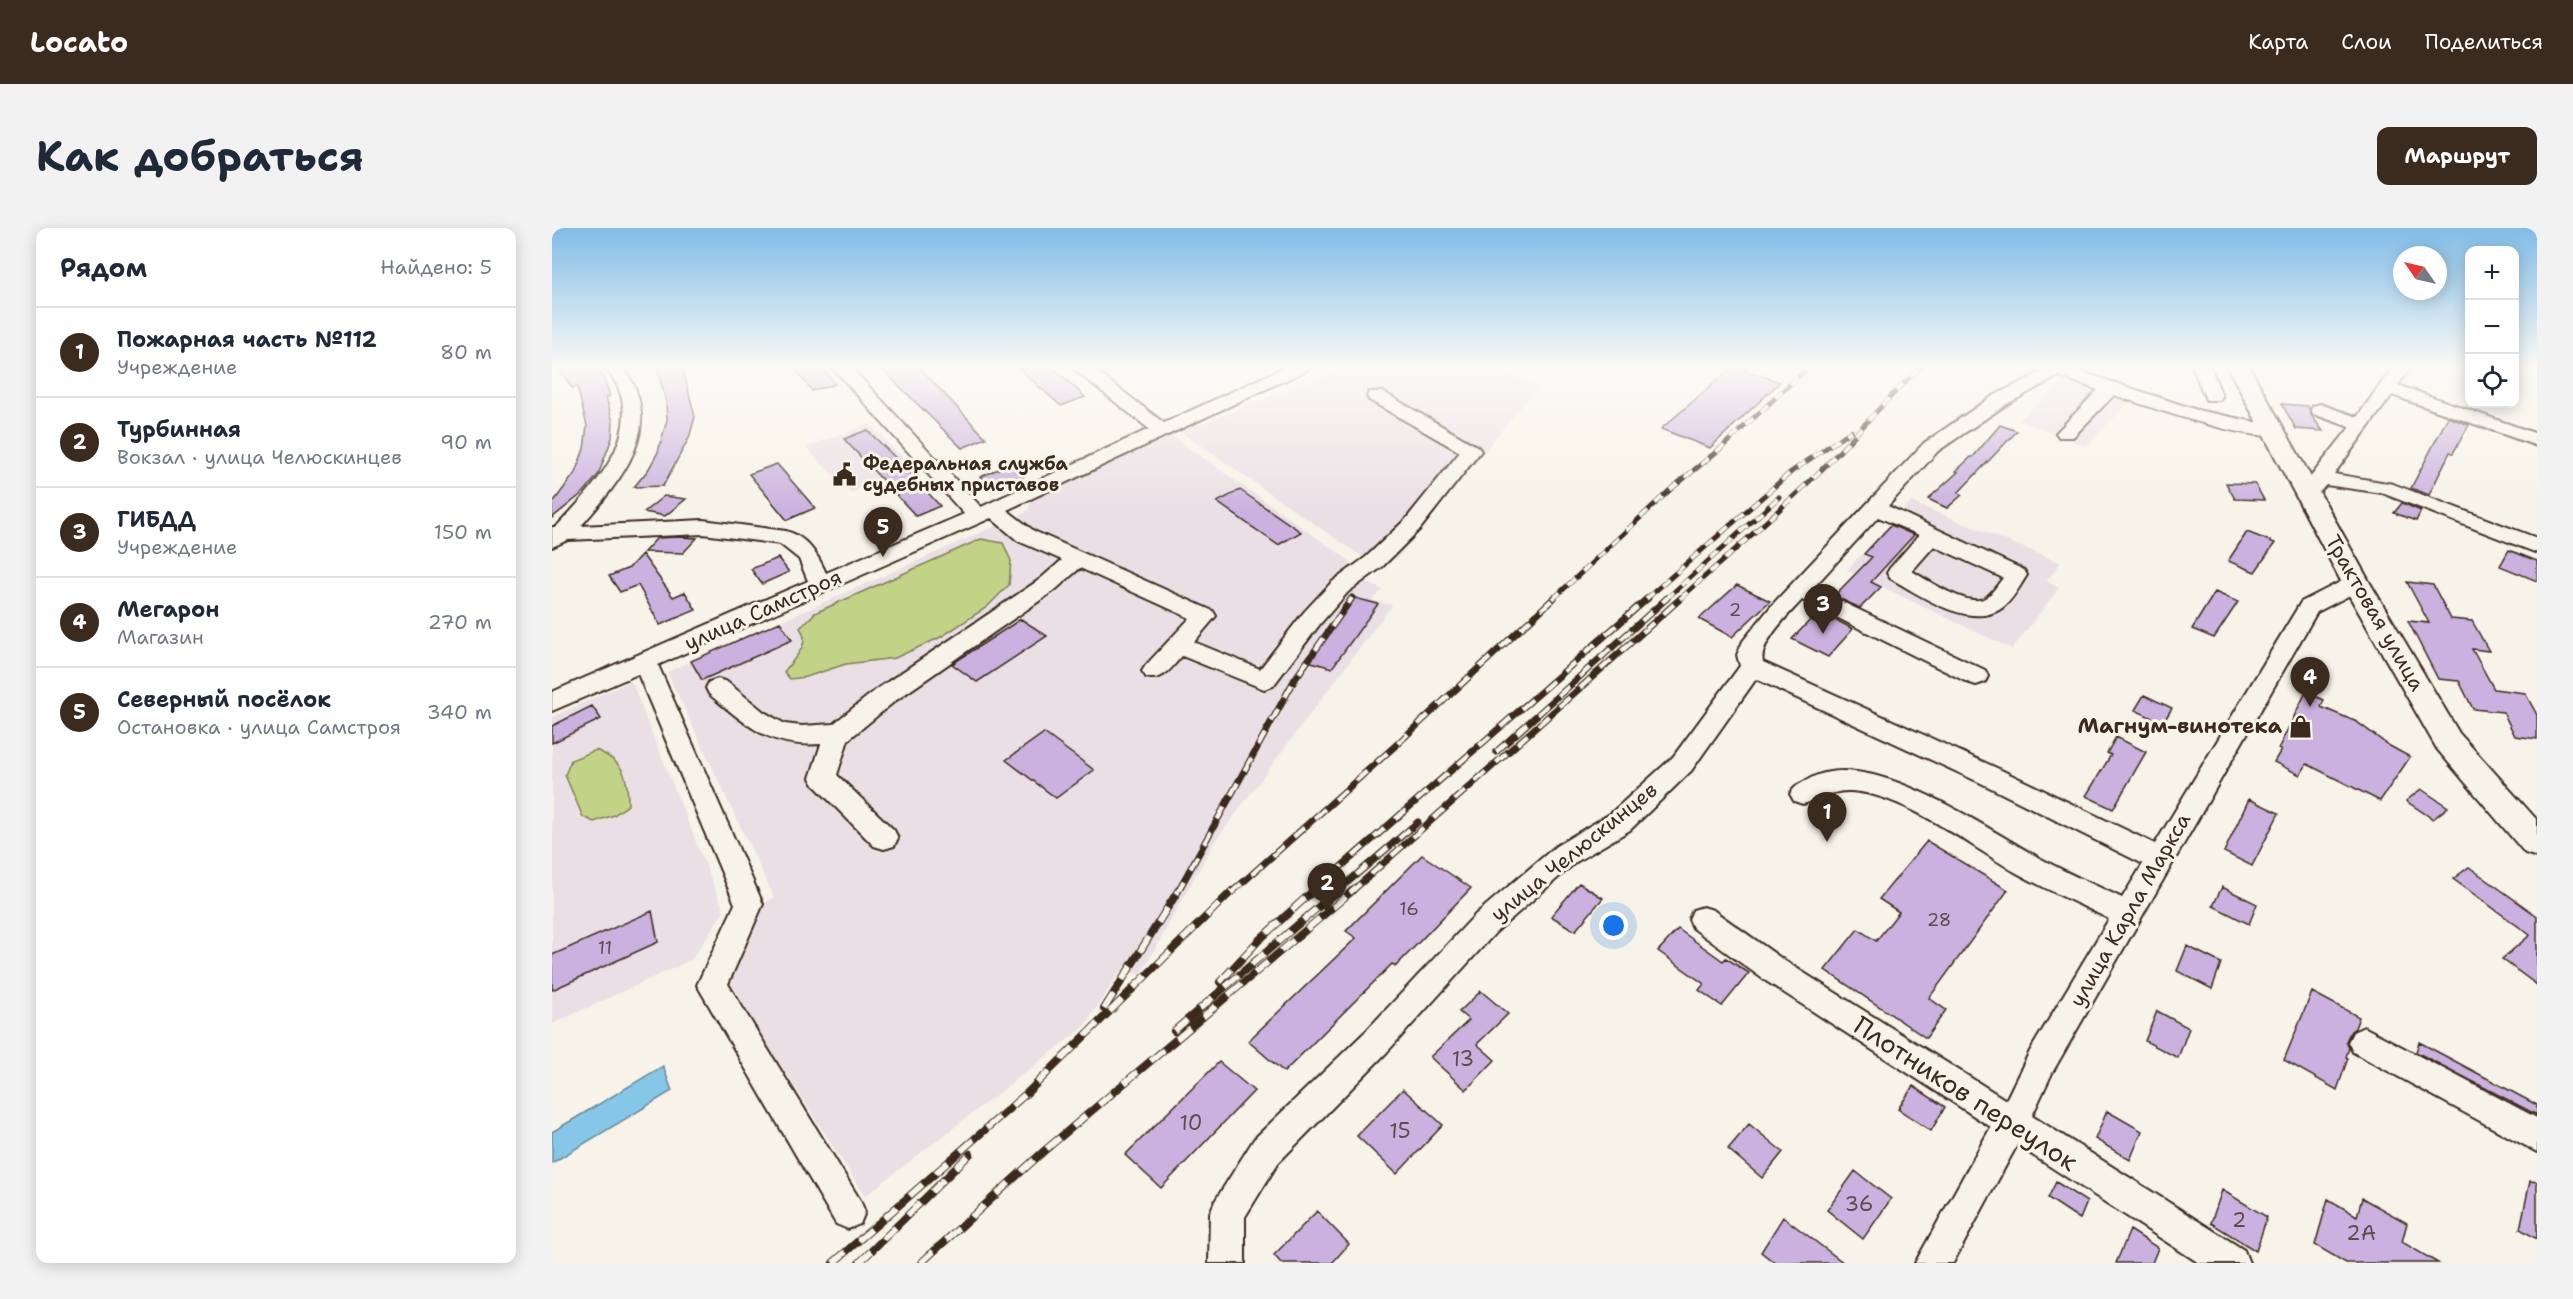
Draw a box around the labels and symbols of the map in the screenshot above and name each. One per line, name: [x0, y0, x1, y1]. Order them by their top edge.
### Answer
north arrow: [2393, 246, 2447, 300]
place label: Федеральная служба судебных приставов: [863, 452, 1069, 497]
public building icon: Федеральная служба судебных приставов: [832, 461, 858, 487]
pin: 5: [864, 508, 902, 557]
street label: Трактовая улица: [2319, 530, 2431, 696]
street label: улица Самстроя: [680, 563, 846, 657]
pin: 3: [1804, 584, 1842, 634]
house number: 2: [1729, 598, 1741, 622]
pin: 4: [2290, 658, 2330, 707]
place label: Магнум-винотека: [2078, 712, 2283, 740]
shop icon: Магнум-винотека: [2287, 713, 2313, 739]
street label: улица Челюскинцев: [1485, 776, 1663, 928]
pin: 1: [1808, 792, 1846, 842]
street label: улица Карла Маркса: [2063, 808, 2197, 1012]
pin: 2: [1308, 864, 1346, 913]
house number: 16: [1399, 897, 1419, 921]
house number: 28: [1927, 908, 1951, 932]
your location: [1599, 911, 1628, 940]
house number: 11: [598, 936, 612, 960]
street label: Плотников переулок: [1847, 1007, 2085, 1179]
house number: 13: [1452, 1045, 1474, 1073]
house number: 10: [1180, 1109, 1202, 1137]
house number: 15: [1389, 1117, 1411, 1145]
house number: 36: [1845, 1190, 1873, 1218]
house number: 2: [2232, 1206, 2246, 1234]
house number: 2А: [2346, 1219, 2376, 1247]

